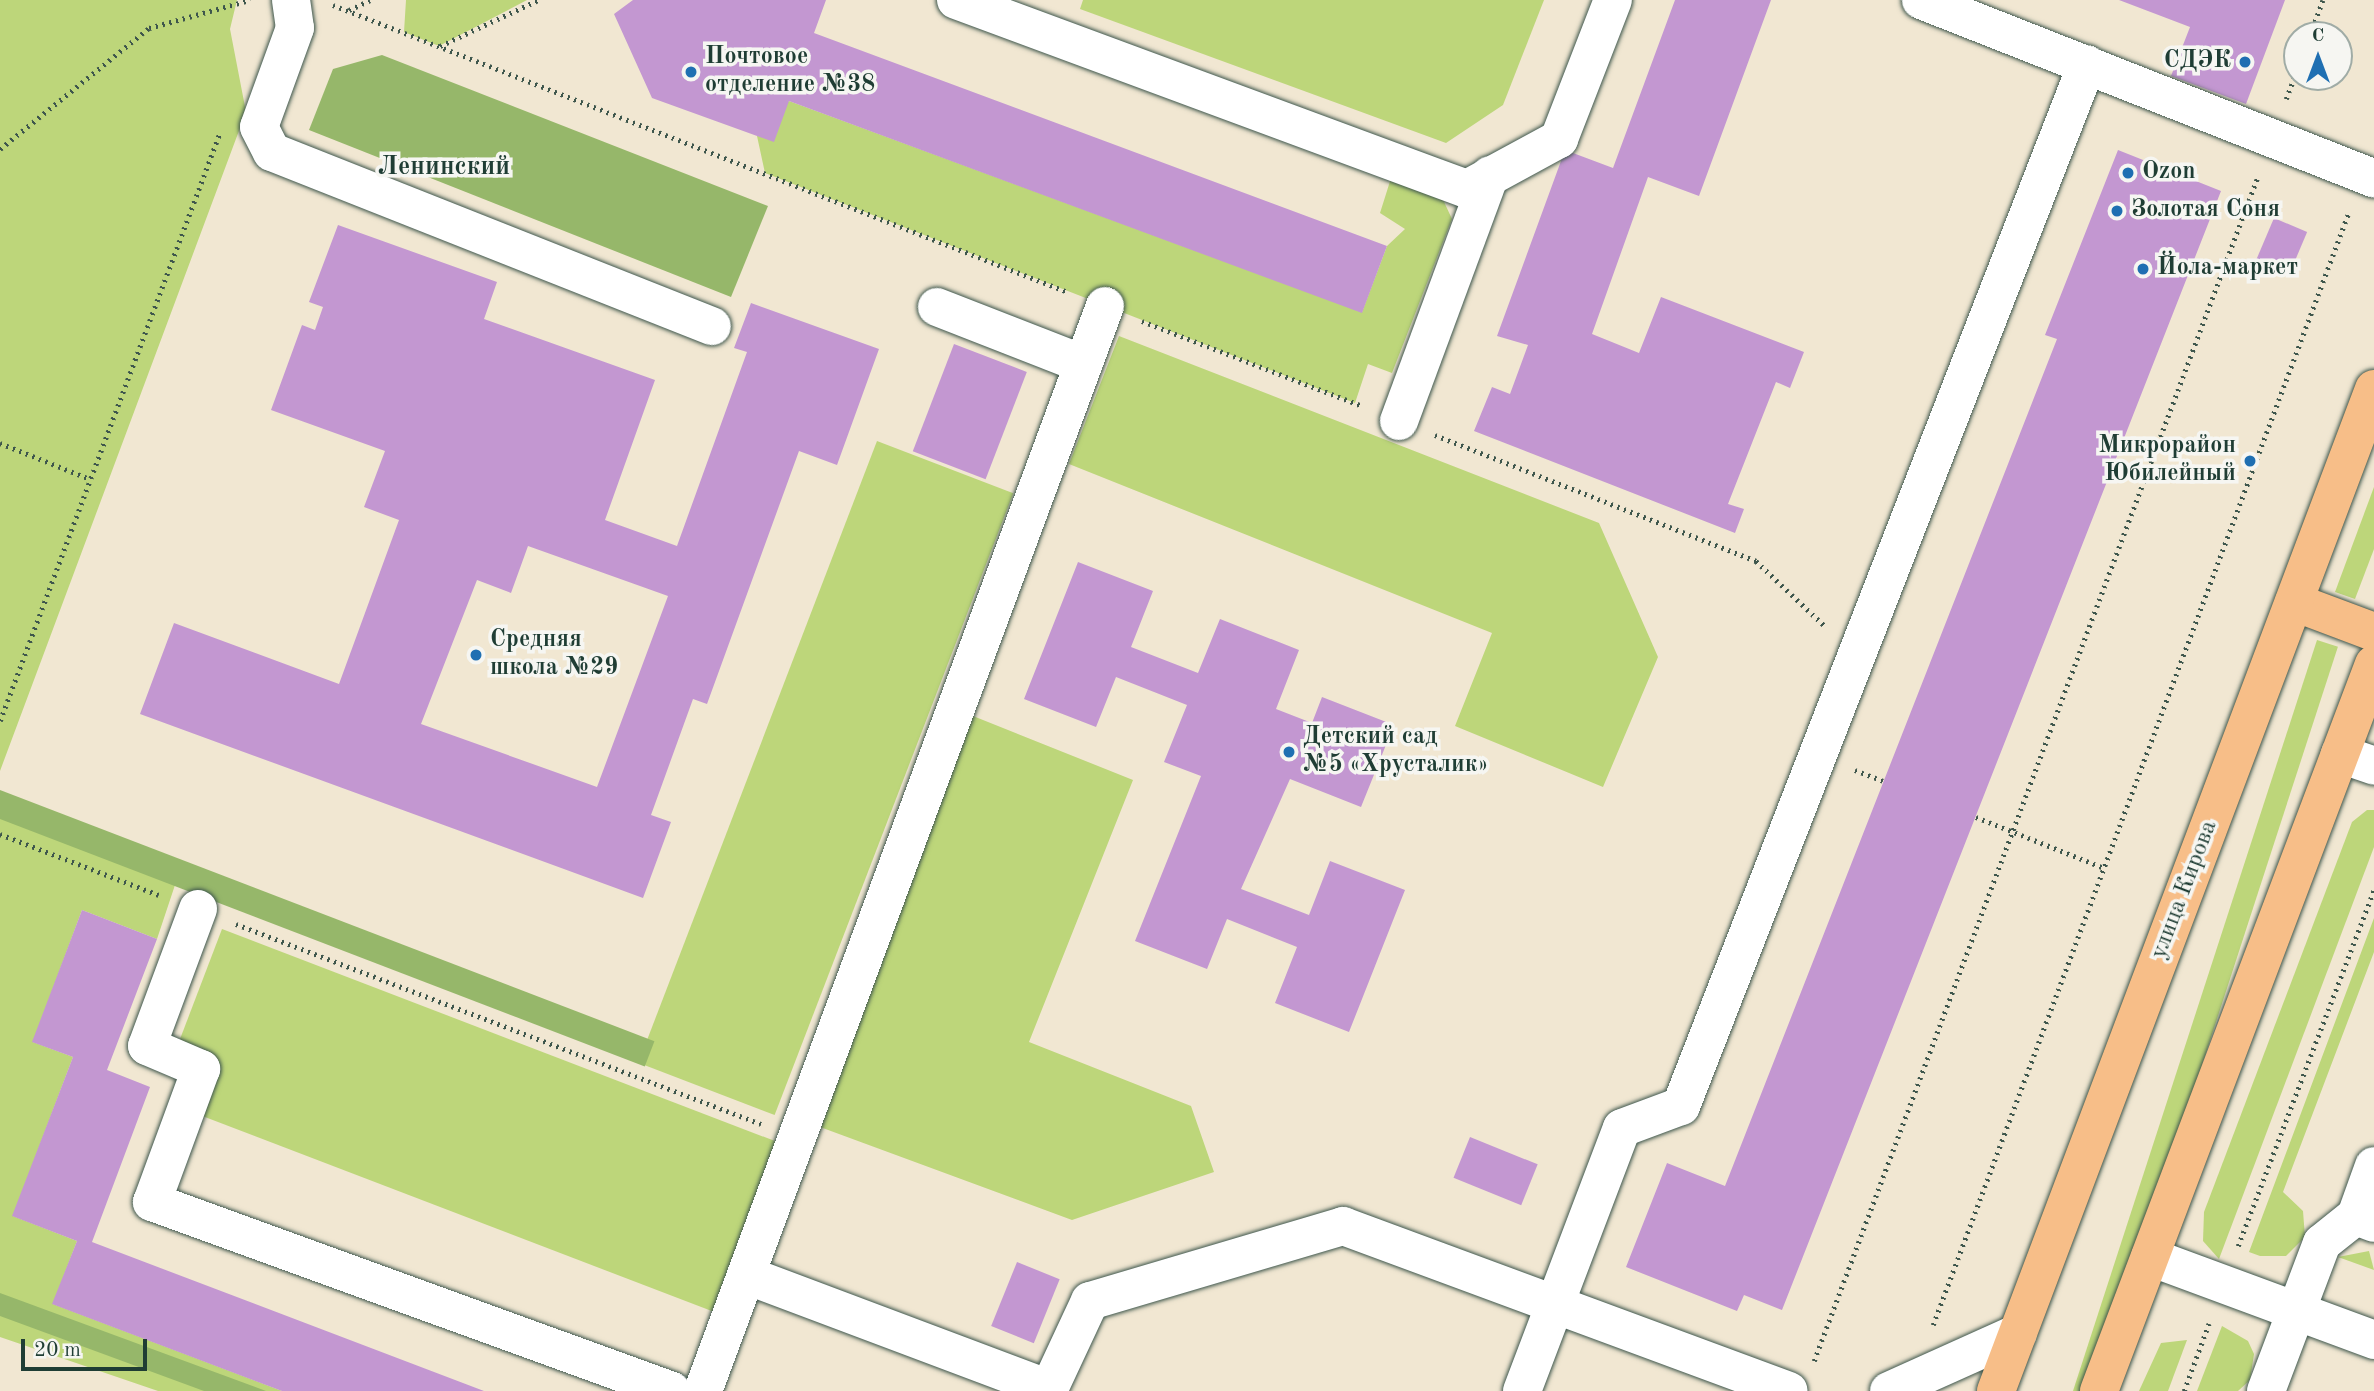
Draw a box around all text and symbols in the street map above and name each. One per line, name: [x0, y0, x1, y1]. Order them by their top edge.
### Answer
north arrow: [2283, 21, 2353, 91]
text: С: [2312, 27, 2324, 46]
place label: Почтовое отделение №38: [705, 44, 875, 100]
place label: СДЭК: [2164, 48, 2231, 76]
marker: СДЭК: [2237, 54, 2253, 70]
marker: Почтовое отделение №38: [683, 64, 699, 80]
district label: Ленинский: [378, 152, 510, 184]
place label: Ozon: [2142, 159, 2196, 187]
marker: Ozon: [2120, 165, 2136, 181]
place label: Золотая Соня: [2131, 197, 2280, 225]
marker: Золотая Соня: [2109, 203, 2125, 219]
place label: Йола-маркет: [2157, 255, 2298, 283]
marker: Йола-маркет: [2135, 261, 2151, 277]
place label: Микрорайон Юбилейный: [2098, 433, 2236, 489]
marker: Микрорайон Юбилейный: [2242, 453, 2258, 469]
place label: Средняя школа №29: [490, 627, 618, 683]
marker: Средняя школа №29: [468, 647, 484, 663]
place label: Детский сад №5 «Хрусталик»: [1303, 724, 1489, 780]
marker: Детский сад №5 «Хрусталик»: [1281, 744, 1297, 760]
street label: улица Кирова: [2145, 817, 2225, 963]
scale bar: [24, 1324, 150, 1368]
text: 20 m: [34, 1340, 81, 1361]

